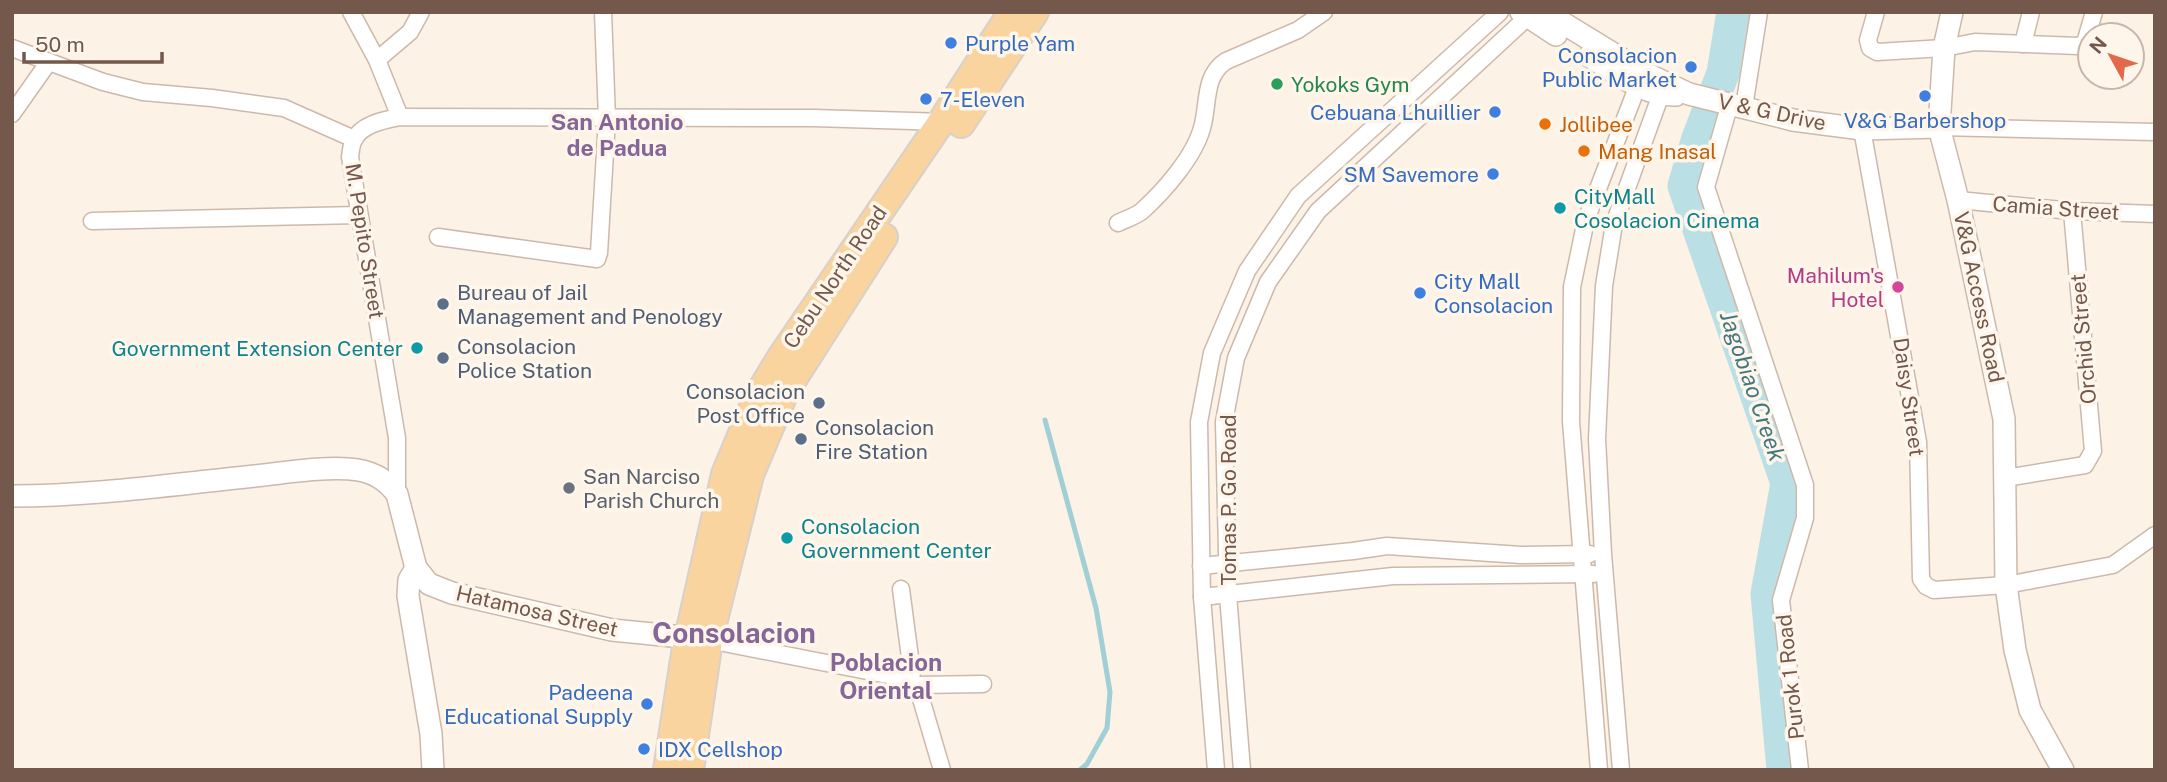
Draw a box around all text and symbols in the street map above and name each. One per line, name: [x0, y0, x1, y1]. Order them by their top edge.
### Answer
scale bar: [24, 21, 163, 65]
north arrow: [2076, 21, 2146, 91]
place label: Purple Yam: [965, 31, 1075, 56]
text: 50 m: [35, 32, 85, 57]
text: N: [2085, 32, 2111, 58]
marker: Purple Yam: [943, 35, 959, 51]
place label: Consolacion Public Market: [1542, 43, 1677, 92]
marker: Consolacion Public Market: [1683, 59, 1699, 75]
place label: Yokoks Gym: [1291, 72, 1409, 97]
marker: Yokoks Gym: [1269, 76, 1285, 92]
place label: 7-Eleven: [940, 87, 1025, 112]
street label: V & G Drive: [1716, 88, 1828, 136]
marker: V&G Barbershop: [1917, 88, 1933, 104]
marker: 7-Eleven: [918, 91, 934, 107]
place label: Cebuana Lhuillier: [1310, 100, 1481, 125]
marker: Cebuana Lhuillier: [1487, 104, 1503, 120]
district label: San Antonio de Padua: [551, 108, 684, 161]
place label: V&G Barbershop: [1844, 108, 2006, 133]
place label: Jollibee: [1559, 112, 1633, 137]
marker: Jollibee: [1537, 116, 1553, 132]
place label: Mang Inasal: [1598, 139, 1717, 164]
marker: Mang Inasal: [1576, 143, 1592, 159]
street label: M. Pepito Street: [340, 161, 390, 321]
place label: SM Savemore: [1344, 162, 1479, 187]
marker: SM Savemore: [1485, 166, 1501, 182]
place label: CityMall Cosolacion Cinema: [1574, 184, 1760, 233]
street label: Camia Street: [1992, 191, 2120, 225]
marker: CityMall Cosolacion Cinema: [1552, 200, 1568, 216]
street label: Cebu North Road: [778, 201, 892, 353]
street label: V&G Access Road: [1949, 209, 2009, 385]
place label: Mahilum's Hotel: [1787, 263, 1884, 312]
place label: City Mall Consolacion: [1434, 269, 1553, 318]
street label: Orchid Street: [2065, 273, 2101, 405]
marker: Mahilum's Hotel: [1890, 279, 1906, 295]
place label: Bureau of Jail Management and Penology: [457, 280, 723, 329]
marker: City Mall Consolacion: [1412, 285, 1428, 301]
marker: Bureau of Jail Management and Penology: [435, 296, 451, 312]
water label: Jagobiao Creek: [1715, 307, 1792, 465]
place label: Consolacion Police Station: [457, 334, 592, 383]
place label: Government Extension Center: [111, 336, 403, 361]
street label: Daisy Street: [1888, 336, 1930, 458]
marker: Government Extension Center: [409, 340, 425, 356]
marker: Consolacion Police Station: [435, 350, 451, 366]
place label: Consolacion Post Office: [686, 379, 805, 428]
marker: Consolacion Post Office: [811, 395, 827, 411]
place label: Consolacion Fire Station: [815, 415, 934, 464]
street label: Tomas P. Go Road: [1216, 415, 1241, 586]
marker: Consolacion Fire Station: [793, 431, 809, 447]
place label: San Narciso Parish Church: [583, 464, 719, 513]
marker: San Narciso Parish Church: [561, 480, 577, 496]
place label: Consolacion Government Center: [801, 514, 992, 563]
marker: Consolacion Government Center: [779, 530, 795, 546]
street label: Hatamosa Street: [454, 580, 620, 642]
street label: Purok 1 Road: [1771, 613, 1809, 741]
district label: Consolacion: [652, 616, 816, 649]
district label: Poblacion Oriental: [830, 648, 942, 704]
place label: Padeena Educational Supply: [444, 680, 633, 729]
marker: Padeena Educational Supply: [639, 696, 655, 712]
place label: IDX Cellshop: [658, 737, 783, 762]
marker: IDX Cellshop: [636, 741, 652, 757]

